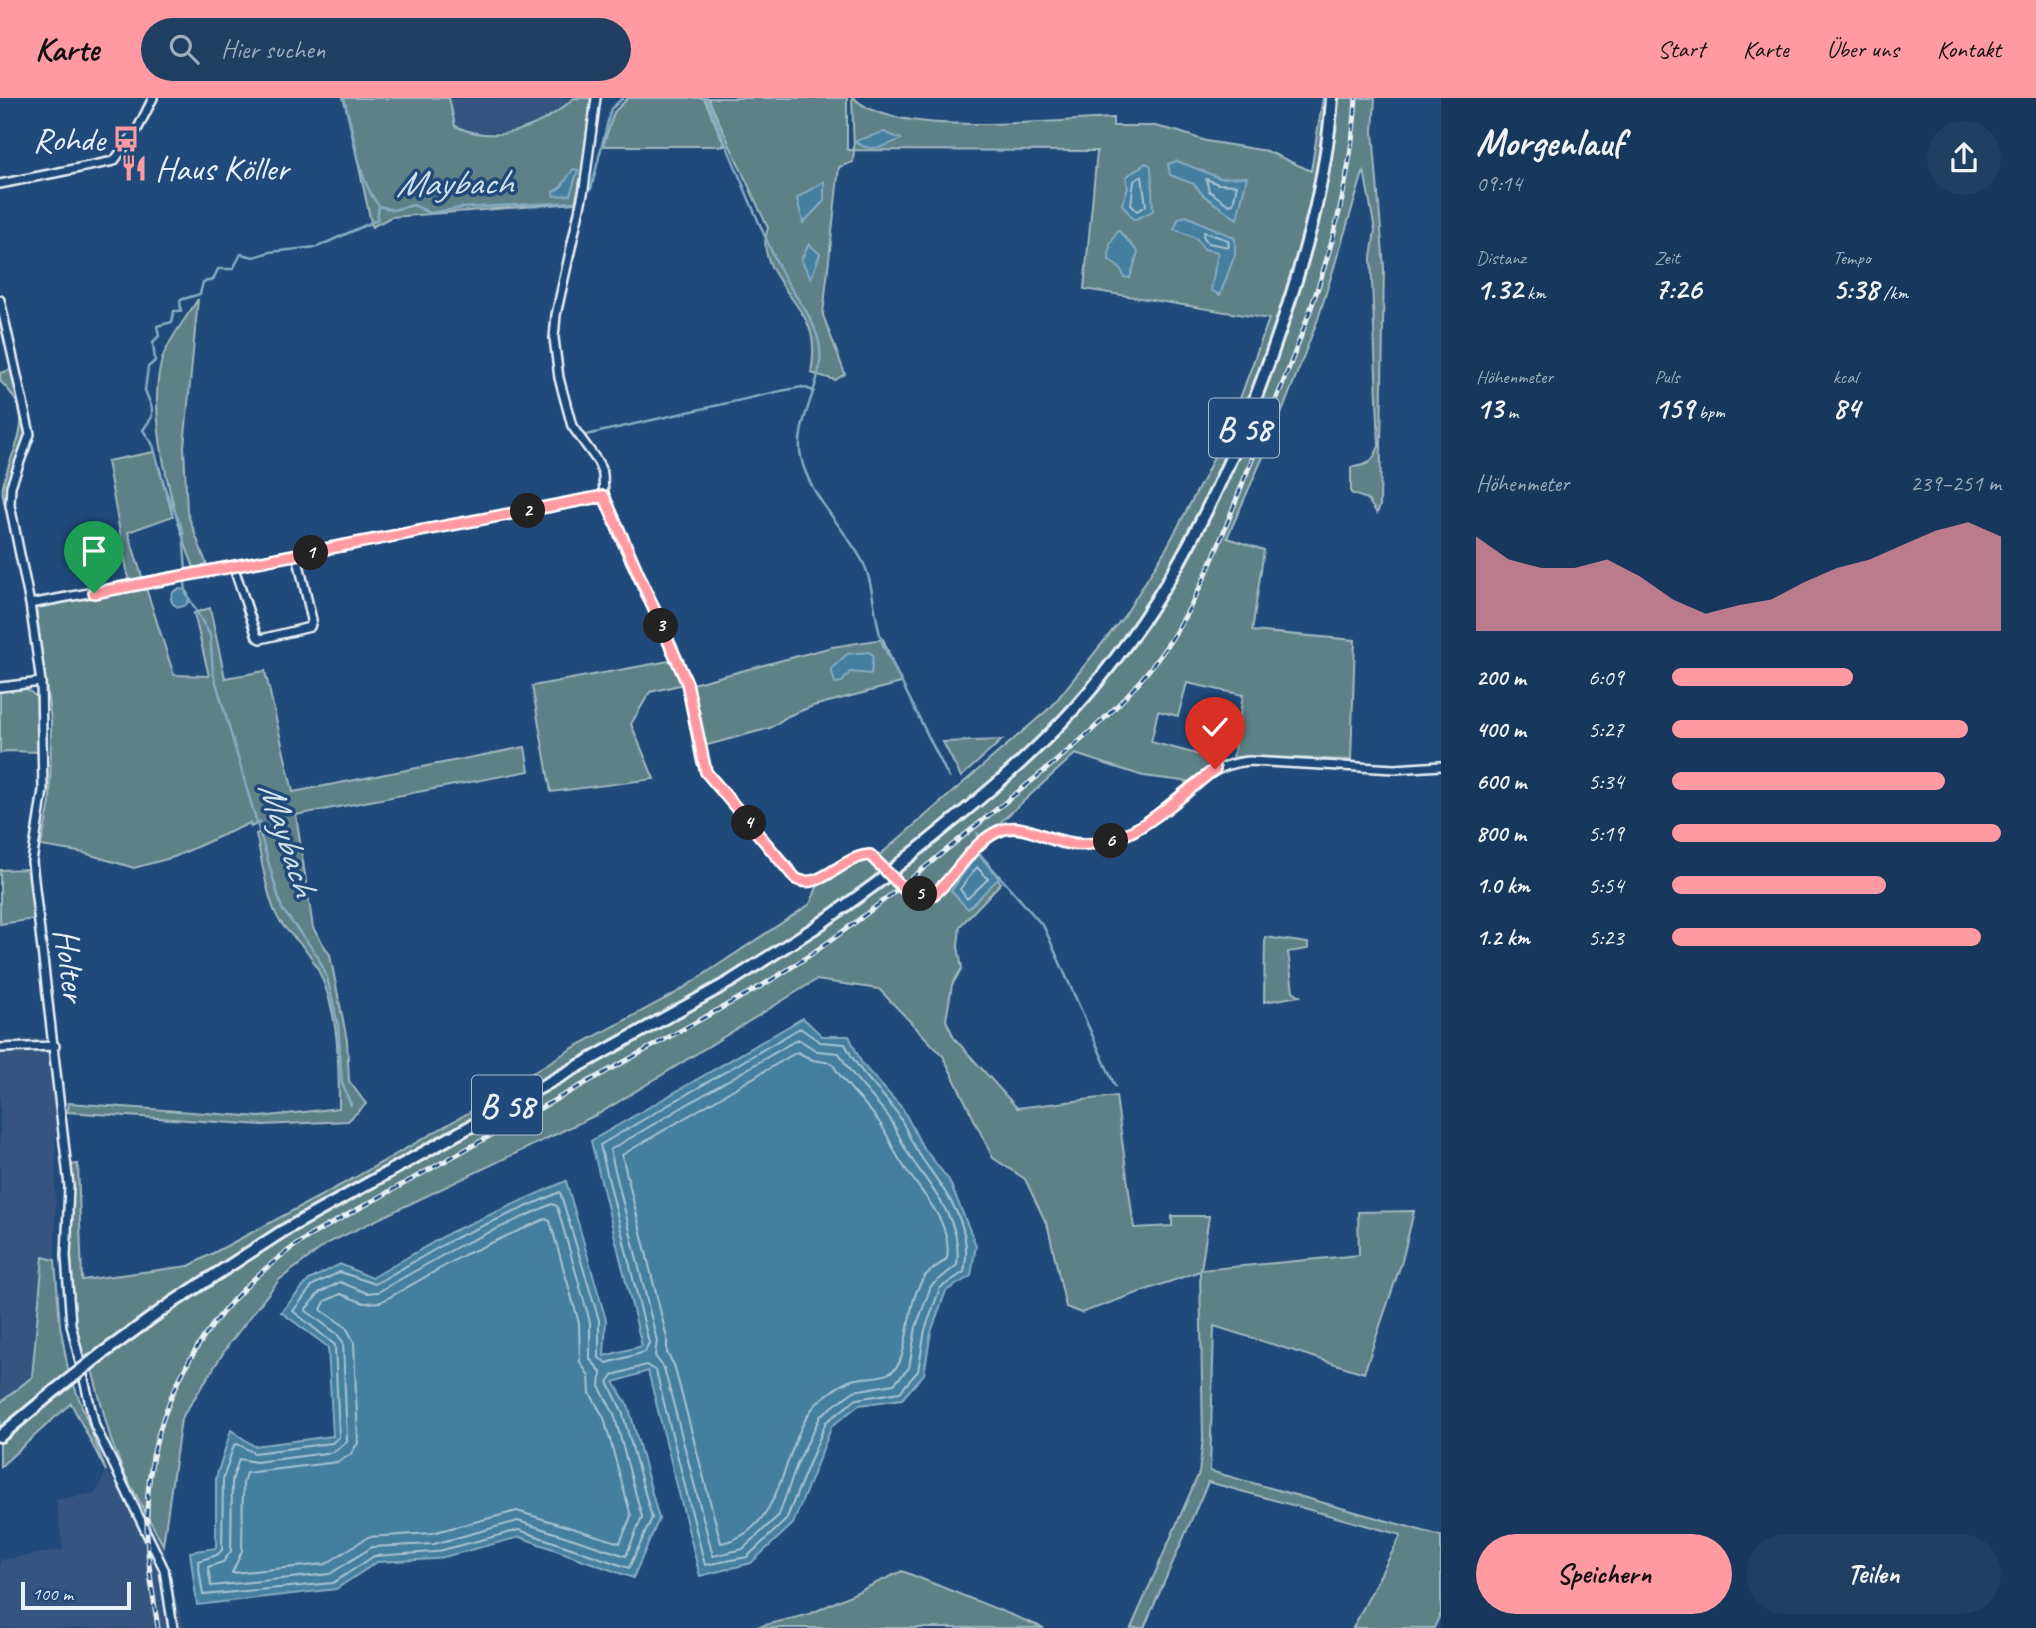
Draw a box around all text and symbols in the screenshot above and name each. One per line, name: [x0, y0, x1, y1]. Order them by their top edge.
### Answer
search box: [141, 18, 631, 81]
text: Karte: [35, 28, 99, 70]
icon: search: [165, 30, 203, 68]
text: Hier suchen: [221, 33, 325, 66]
text: Start: [1658, 34, 1705, 64]
text: Karte: [1743, 34, 1789, 64]
text: Über uns: [1827, 34, 1899, 64]
text: Kontakt: [1937, 34, 2001, 64]
place label: Rohde: [33, 117, 108, 162]
text: Morgenlauf: [1476, 119, 1623, 166]
button: share: [1927, 121, 2001, 195]
bus stop icon: Rohde: [111, 124, 141, 154]
place label: Haus Köller: [155, 146, 291, 191]
restaurant icon: Haus Köller: [119, 153, 149, 183]
water label: Maybach: [395, 158, 516, 207]
text: 09:14: [1476, 169, 1522, 198]
text: Distanz: [1476, 246, 1526, 270]
text: Zeit: [1654, 246, 1680, 270]
text: Tempo: [1833, 246, 1870, 270]
text: 1.32: [1476, 270, 1522, 308]
text: 7:26: [1654, 270, 1701, 308]
text: 5:38: [1833, 270, 1879, 308]
text: km: [1522, 281, 1546, 305]
text: /km: [1879, 281, 1908, 305]
text: Höhenmeter: [1476, 365, 1553, 389]
text: Puls: [1654, 365, 1679, 389]
text: kcal: [1833, 365, 1858, 389]
text: 13: [1476, 389, 1503, 427]
text: 159: [1654, 389, 1694, 427]
text: 84: [1833, 389, 1860, 427]
road number: B 58: [1209, 398, 1279, 458]
text: m: [1503, 400, 1518, 424]
text: bpm: [1694, 400, 1725, 424]
text: Höhenmeter: [1476, 469, 1569, 498]
text: 239–251 m: [1910, 469, 2001, 498]
pin: 2: [510, 494, 546, 528]
text: 2: [523, 498, 532, 522]
pin: [64, 521, 124, 593]
icon: arrive: [75, 532, 113, 570]
pin: 1: [294, 536, 328, 570]
text: 1: [306, 540, 315, 564]
pin: 3: [644, 608, 678, 644]
text: 3: [656, 613, 665, 637]
text: 200 m: [1476, 663, 1526, 692]
text: 6:09: [1588, 663, 1624, 692]
pin: [1185, 697, 1245, 769]
icon: check: [1196, 708, 1234, 746]
text: 400 m: [1476, 715, 1526, 744]
text: 5:27: [1588, 715, 1624, 744]
text: 600 m: [1476, 767, 1526, 796]
text: 5:34: [1588, 767, 1624, 796]
water label: Maybach: [248, 775, 330, 904]
pin: 4: [732, 806, 766, 840]
text: 4: [744, 810, 753, 834]
text: 800 m: [1476, 819, 1526, 848]
text: 5:19: [1588, 819, 1624, 848]
pin: 6: [1094, 824, 1128, 858]
text: 6: [1106, 828, 1115, 852]
text: 1.0 km: [1476, 871, 1530, 900]
text: 5:54: [1588, 871, 1624, 900]
pin: 5: [902, 876, 937, 912]
text: 5: [915, 881, 924, 905]
text: 1.2 km: [1476, 923, 1530, 952]
text: 5:23: [1588, 923, 1624, 952]
street label: Holter: [44, 926, 98, 1007]
road number: B 58: [472, 1076, 542, 1134]
button: Speichern: [1476, 1534, 1732, 1614]
button: Teilen: [1746, 1534, 2001, 1614]
scale bar: [21, 1579, 131, 1611]
text: 100 m: [32, 1582, 73, 1606]

